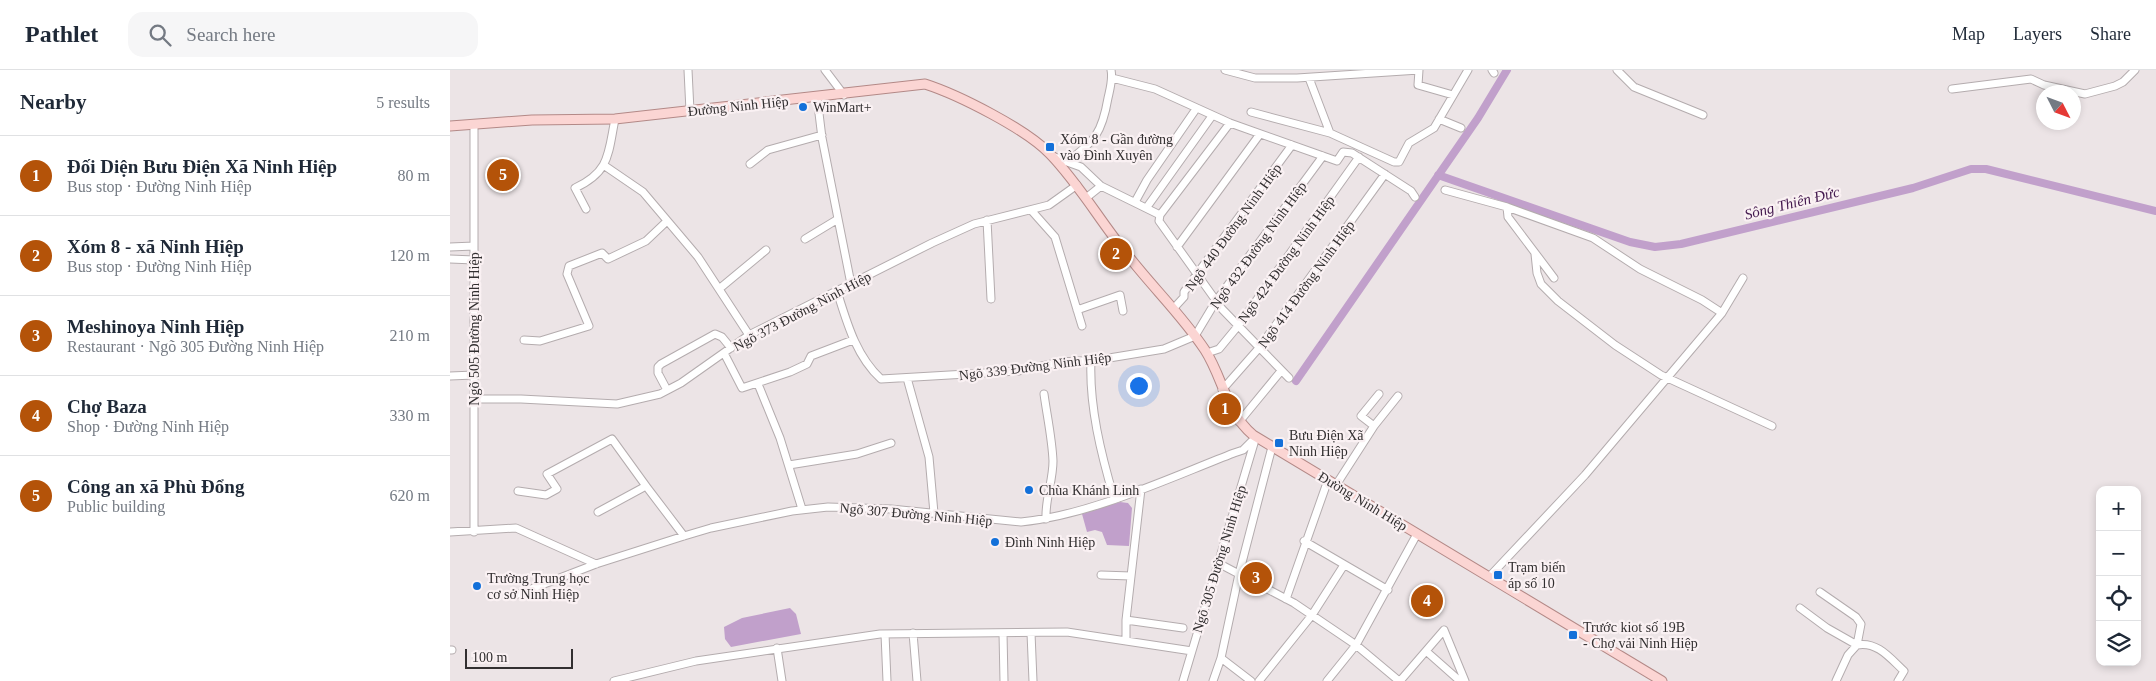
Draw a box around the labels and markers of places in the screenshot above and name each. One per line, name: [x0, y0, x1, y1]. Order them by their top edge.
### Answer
place label: WinMart+: [813, 100, 872, 115]
marker: WinMart+: [797, 101, 809, 113]
place label: Xóm 8 - Gần đường vào Đình Xuyên: [1060, 132, 1173, 163]
marker: Xóm 8 - Gần đường vào Đình Xuyên: [1044, 141, 1056, 153]
pin: 5: [487, 156, 519, 194]
pin: 2: [1100, 235, 1132, 273]
pin: 1: [1209, 390, 1241, 428]
place label: Bưu Điện Xã Ninh Hiệp: [1289, 428, 1364, 459]
marker: Bưu Điện Xã Ninh Hiệp: [1273, 437, 1285, 449]
place label: Chùa Khánh Linh: [1039, 483, 1139, 498]
marker: Chùa Khánh Linh: [1023, 484, 1035, 496]
place label: Đình Ninh Hiệp: [1005, 535, 1095, 550]
marker: Đình Ninh Hiệp: [989, 536, 1001, 548]
pin: 3: [1240, 559, 1272, 597]
place label: Trạm biến áp số 10: [1508, 560, 1565, 591]
marker: Trạm biến áp số 10: [1492, 569, 1504, 581]
place label: Trường Trung học cơ sở Ninh Hiệp: [487, 571, 589, 602]
marker: Trường Trung học cơ sở Ninh Hiệp: [471, 580, 483, 592]
pin: 4: [1411, 582, 1443, 620]
place label: Trước kiot số 19B - Chợ vải Ninh Hiệp: [1583, 620, 1698, 651]
marker: Trước kiot số 19B - Chợ vải Ninh Hiệp: [1567, 629, 1579, 641]

